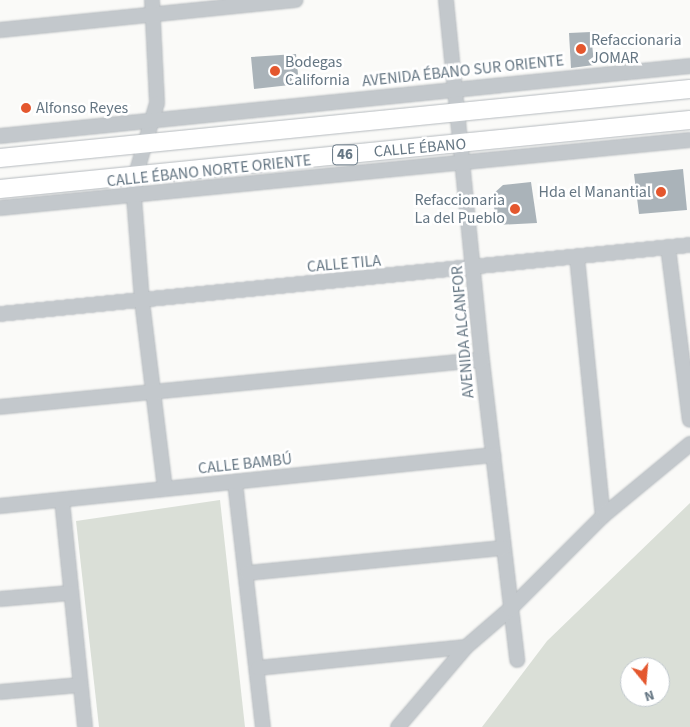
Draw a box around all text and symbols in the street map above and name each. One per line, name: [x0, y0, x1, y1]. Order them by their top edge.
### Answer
place label: Refaccionaria JOMAR: [591, 30, 681, 68]
marker: Refaccionaria JOMAR: [575, 43, 587, 55]
street label: AVENIDA ÉBANO SUR ORIENTE: [361, 51, 565, 91]
place label: Bodegas California: [285, 52, 350, 90]
marker: Bodegas California: [269, 65, 281, 77]
place label: Alfonso Reyes: [36, 98, 128, 118]
marker: Alfonso Reyes: [20, 102, 32, 114]
street label: CALLE ÉBANO: [373, 134, 467, 162]
road number: 46: [331, 142, 359, 168]
street label: CALLE ÉBANO NORTE ORIENTE: [106, 151, 312, 191]
place label: Hda el Manantial: [538, 182, 651, 202]
marker: Hda el Manantial: [655, 186, 667, 198]
place label: Refaccionaria La del Pueblo: [415, 190, 505, 228]
marker: Refaccionaria La del Pueblo: [509, 203, 521, 215]
street label: CALLE TILA: [306, 251, 382, 277]
street label: AVENIDA ALCANFOR: [448, 265, 478, 399]
street label: CALLE BAMBÚ: [197, 450, 293, 478]
north arrow: [620, 657, 670, 707]
text: N: [642, 684, 656, 706]

